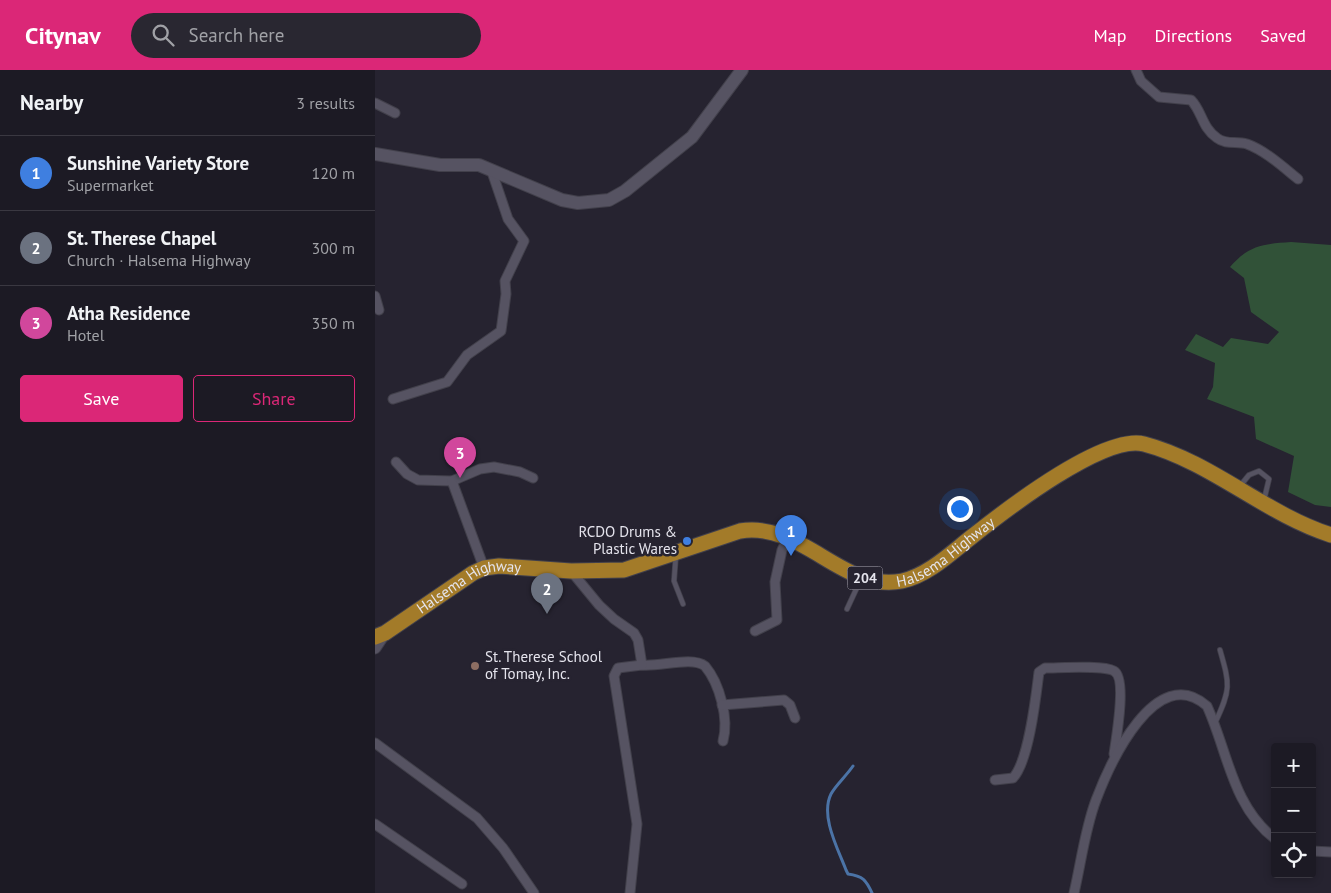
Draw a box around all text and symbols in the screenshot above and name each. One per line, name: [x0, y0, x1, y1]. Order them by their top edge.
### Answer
search box: [131, 13, 481, 58]
text: Citynav: [25, 20, 101, 51]
icon: search: [149, 21, 177, 49]
text: Search here: [189, 23, 284, 47]
text: Map: [1094, 24, 1126, 47]
text: Directions: [1154, 24, 1232, 47]
text: Saved: [1260, 24, 1306, 47]
text: Nearby: [20, 89, 83, 116]
text: 3 results: [296, 93, 355, 113]
text: Sunshine Variety Store: [67, 151, 249, 175]
text: 1: [31, 163, 41, 183]
text: 120 m: [312, 163, 355, 183]
text: Supermarket: [67, 175, 154, 195]
text: St. Therese Chapel: [67, 226, 216, 250]
text: 2: [31, 238, 41, 258]
text: 300 m: [312, 238, 355, 258]
text: Church · Halsema Highway: [67, 250, 251, 270]
text: Atha Residence: [67, 301, 190, 325]
text: 3: [31, 313, 41, 333]
text: 350 m: [312, 313, 355, 333]
text: Hotel: [67, 325, 104, 345]
button: Save: [20, 375, 183, 422]
button: Share: [193, 375, 355, 422]
pin: 3: [444, 437, 476, 478]
your location: [947, 496, 973, 522]
street label: Halsema Highway: [895, 513, 998, 591]
pin: 1: [775, 515, 807, 556]
place label: RCDO Drums & Plastic Wares: [578, 522, 677, 558]
marker: RCDO Drums & Plastic Wares: [681, 535, 693, 547]
street label: Halsema Highway: [413, 556, 522, 618]
road number: 204: [847, 566, 883, 590]
pin: 2: [531, 573, 563, 614]
place label: St. Therese School of Tomay, Inc.: [485, 647, 603, 683]
marker: St. Therese School of Tomay, Inc.: [469, 660, 481, 672]
map controls: [1271, 743, 1316, 878]
button: +: [1271, 743, 1316, 788]
button: −: [1271, 788, 1316, 833]
button: locate: [1271, 833, 1316, 878]

